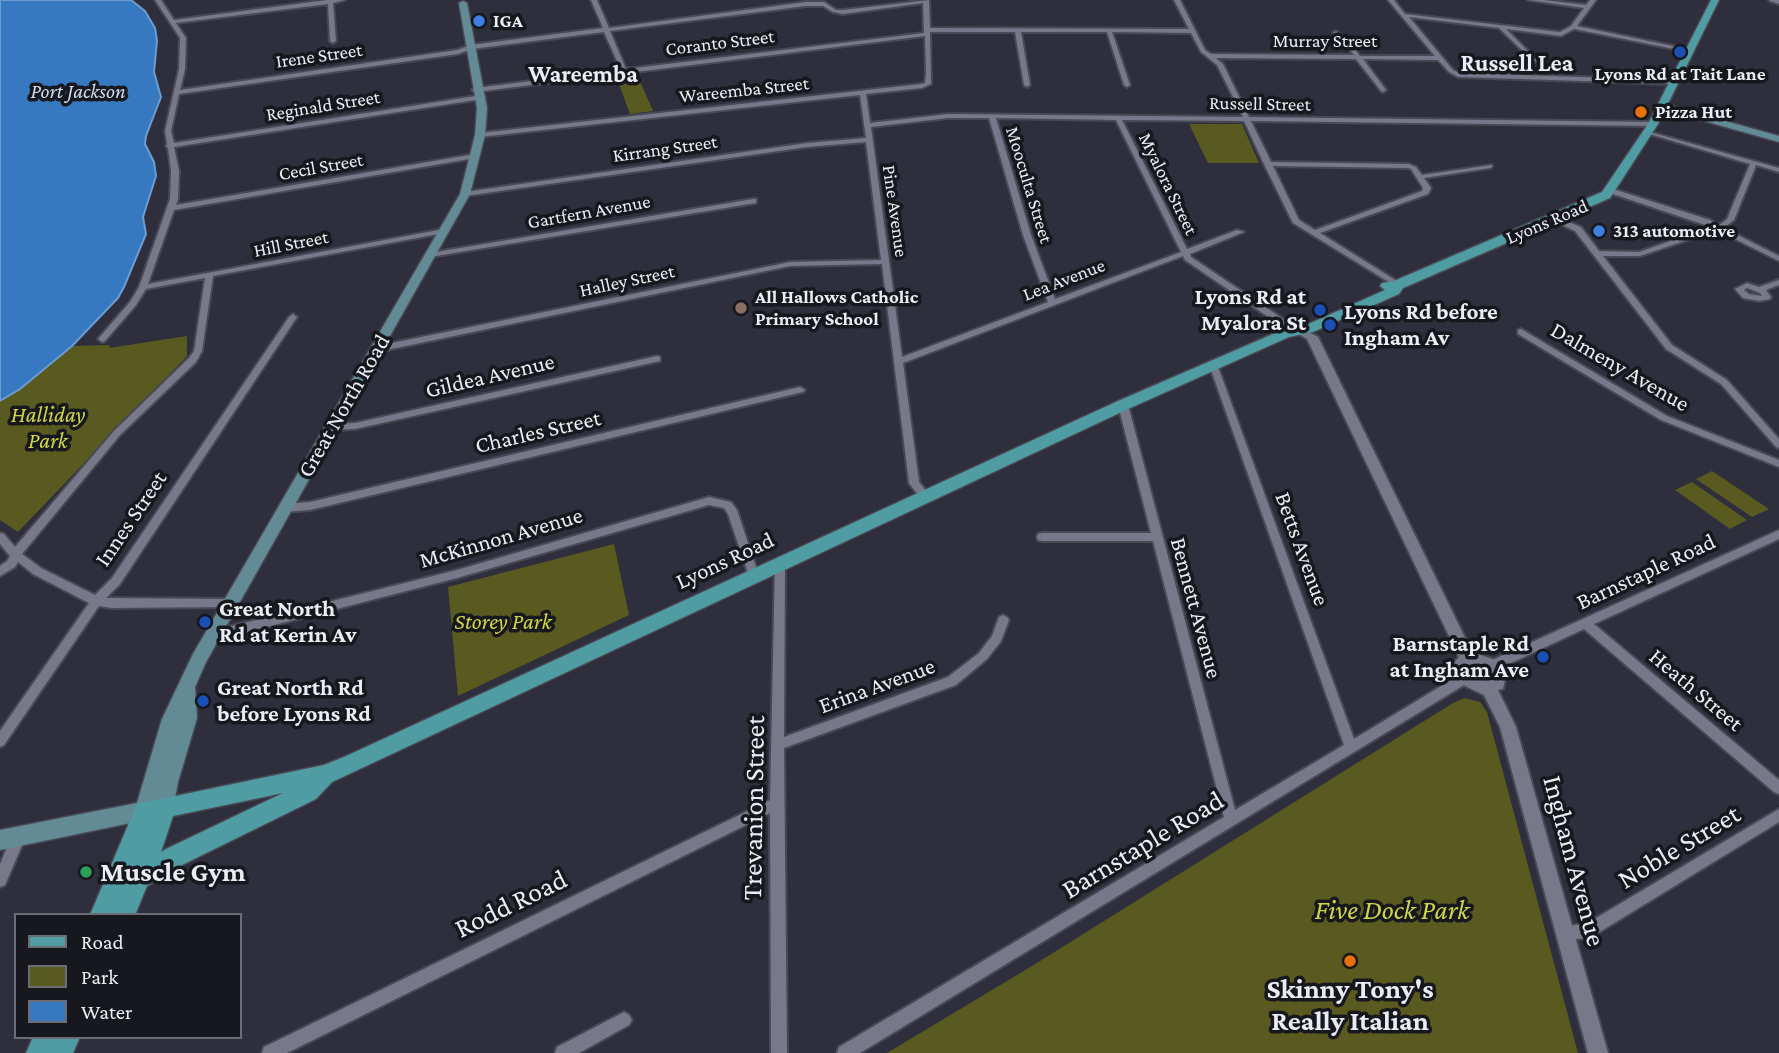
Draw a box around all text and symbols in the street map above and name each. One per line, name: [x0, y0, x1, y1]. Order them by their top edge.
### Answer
place label: IGA: [493, 10, 523, 32]
marker: IGA: [471, 13, 487, 29]
street label: Coranto Street: [664, 25, 776, 61]
street label: Murray Street: [1273, 30, 1377, 52]
street label: Irene Street: [274, 39, 364, 73]
marker: Lyons Rd at Tait Lane: [1672, 44, 1688, 60]
district label: Russell Lea: [1461, 50, 1573, 78]
district label: Wareemba: [528, 61, 638, 89]
place label: Lyons Rd at Tait Lane: [1594, 63, 1766, 85]
street label: Wareemba Street: [678, 72, 810, 108]
water label: Port Jackson: [30, 79, 126, 105]
street label: Reginald Street: [264, 86, 382, 126]
street label: Russell Street: [1209, 92, 1311, 116]
place label: Pizza Hut: [1655, 101, 1732, 123]
marker: Pizza Hut: [1633, 104, 1649, 120]
street label: Mooculta Street: [1000, 124, 1058, 246]
street label: Myalora Street: [1133, 129, 1203, 239]
street label: Kirrang Street: [611, 130, 719, 168]
street label: Cecil Street: [277, 148, 365, 186]
street label: Pine Avenue: [877, 164, 913, 258]
street label: Gartfern Avenue: [526, 190, 652, 234]
street label: Lyons Road: [1503, 195, 1591, 249]
place label: 313 automotive: [1613, 220, 1735, 242]
marker: 313 automotive: [1591, 223, 1607, 239]
street label: Hill Street: [252, 226, 330, 262]
street label: Lea Avenue: [1020, 254, 1108, 306]
street label: Halley Street: [577, 260, 677, 302]
place label: Lyons Rd at Myalora St: [1194, 283, 1306, 337]
place label: All Hallows Catholic Primary School: [755, 286, 918, 330]
place label: Lyons Rd before Ingham Av: [1344, 298, 1498, 352]
marker: All Hallows Catholic Primary School: [733, 300, 749, 316]
marker: Lyons Rd at Myalora St: [1312, 302, 1328, 318]
street label: Dalmeny Avenue: [1546, 316, 1694, 418]
marker: Lyons Rd before Ingham Av: [1322, 317, 1338, 333]
street label: Great North Road: [292, 330, 396, 482]
street label: Gildea Avenue: [423, 348, 557, 404]
park label: Halliday Park: [11, 401, 85, 455]
street label: Charles Street: [473, 404, 603, 460]
street label: Innes Street: [89, 466, 173, 572]
street label: Betts Avenue: [1269, 488, 1335, 610]
street label: McKinnon Avenue: [416, 502, 586, 574]
street label: Lyons Road: [672, 526, 778, 596]
street label: Barnstaple Road: [1572, 528, 1720, 616]
street label: Bennett Avenue: [1164, 535, 1228, 681]
place label: Great North Rd at Kerin Av: [219, 595, 356, 649]
park label: Storey Park: [454, 608, 552, 636]
marker: Great North Rd at Kerin Av: [197, 614, 213, 630]
place label: Barnstaple Rd at Ingham Ave: [1390, 630, 1529, 684]
street label: Heath Street: [1643, 643, 1749, 737]
marker: Barnstaple Rd at Ingham Ave: [1535, 649, 1551, 665]
street label: Erina Avenue: [815, 652, 939, 720]
place label: Great North Rd before Lyons Rd: [217, 674, 371, 728]
marker: Great North Rd before Lyons Rd: [195, 693, 211, 709]
street label: Trevanion Street: [736, 715, 772, 901]
street label: Ingham Avenue: [1535, 772, 1613, 950]
street label: Barnstaple Road: [1056, 784, 1230, 906]
street label: Noble Street: [1612, 797, 1746, 897]
place label: Muscle Gym: [100, 855, 246, 889]
street label: Rodd Road: [449, 862, 573, 946]
marker: Muscle Gym: [78, 864, 94, 880]
park label: Five Dock Park: [1315, 893, 1469, 927]
legend: [14, 913, 242, 1039]
text: Road: [81, 930, 124, 954]
marker: Skinny Tony's Really Italian: [1342, 953, 1358, 969]
text: Park: [81, 965, 118, 989]
place label: Skinny Tony's Really Italian: [1266, 972, 1434, 1038]
text: Water: [81, 1000, 133, 1024]

